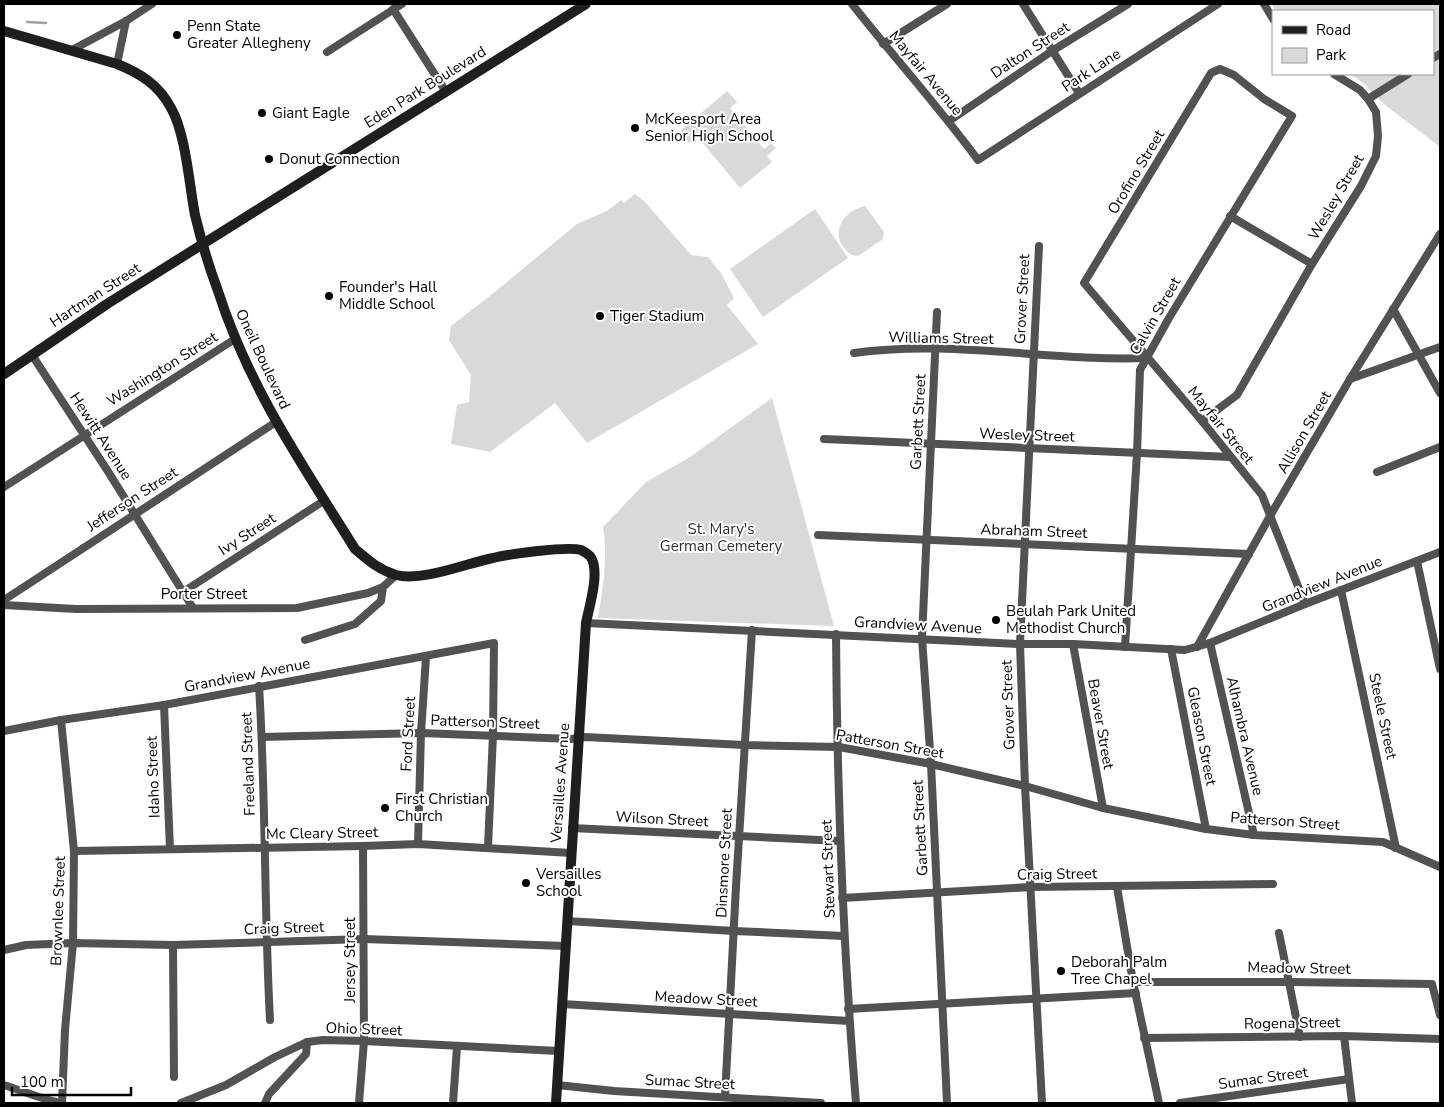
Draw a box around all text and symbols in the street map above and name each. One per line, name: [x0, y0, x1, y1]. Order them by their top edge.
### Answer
legend: [1272, 10, 1434, 75]
place label: Penn State Greater Allegheny: [187, 16, 311, 53]
street label: Dalton Street: [987, 17, 1074, 83]
text: Road: [1316, 20, 1351, 40]
street label: Mayfair Avenue: [885, 26, 967, 120]
marker: Penn State Greater Allegheny: [171, 29, 183, 41]
street label: Eden Park Boulevard: [360, 41, 490, 133]
street label: Park Lane: [1058, 44, 1124, 96]
text: Park: [1316, 45, 1346, 65]
place label: Giant Eagle: [272, 103, 350, 123]
marker: Giant Eagle: [256, 107, 268, 119]
place label: McKeesport Area Senior High School: [645, 109, 774, 146]
marker: McKeesport Area Senior High School: [629, 122, 641, 134]
street label: Orofino Street: [1103, 125, 1169, 218]
place label: Donut Connection: [279, 149, 400, 169]
street label: Wesley Street: [1303, 150, 1369, 243]
marker: Donut Connection: [263, 153, 275, 165]
street label: Grover Street: [1010, 253, 1034, 345]
street label: Hartman Street: [46, 258, 145, 332]
street label: Calvin Street: [1125, 273, 1186, 358]
place label: Founder's Hall Middle School: [339, 277, 437, 314]
marker: Founder's Hall Middle School: [323, 290, 335, 302]
street label: Oneil Boulevard: [231, 306, 295, 412]
place label: Tiger Stadium: [610, 306, 704, 326]
marker: Tiger Stadium: [594, 310, 606, 322]
street label: Washington Street: [103, 326, 222, 411]
street label: Williams Street: [888, 327, 994, 349]
street label: Garbett Street: [906, 373, 931, 470]
street label: Mayfair Street: [1183, 382, 1259, 469]
street label: Allison Street: [1272, 386, 1336, 477]
street label: Hewitt Avenue: [65, 388, 137, 484]
street label: Wesley Street: [979, 423, 1076, 447]
street label: Jefferson Street: [82, 462, 182, 536]
street label: Ivy Street: [215, 508, 280, 560]
park label: St. Mary's German Cemetery: [660, 519, 783, 556]
street label: Abraham Street: [980, 519, 1089, 543]
street label: Grandview Avenue: [1259, 551, 1385, 617]
street label: Porter Street: [161, 584, 248, 604]
place label: Beulah Park United Methodist Church: [1006, 601, 1136, 638]
street label: Grandview Avenue: [854, 612, 982, 638]
marker: Beulah Park United Methodist Church: [990, 614, 1002, 626]
street label: Grandview Avenue: [182, 653, 312, 697]
street label: Grover Street: [996, 659, 1020, 750]
street label: Steele Street: [1364, 671, 1402, 762]
street label: Alhambra Avenue: [1222, 675, 1268, 797]
street label: Beaver Street: [1083, 677, 1119, 772]
street label: Gleason Street: [1183, 685, 1222, 788]
street label: Ford Street: [396, 695, 420, 772]
street label: Patterson Street: [430, 710, 541, 734]
street label: Freeland Street: [236, 711, 260, 816]
street label: Versailles Avenue: [546, 722, 574, 845]
street label: Patterson Street: [834, 725, 946, 763]
street label: Idaho Street: [142, 735, 164, 818]
street label: Garbett Street: [907, 779, 932, 876]
place label: First Christian Church: [395, 789, 488, 826]
marker: First Christian Church: [379, 802, 391, 814]
street label: Wilson Street: [615, 807, 710, 831]
street label: Dinsmore Street: [711, 807, 737, 918]
street label: Patterson Street: [1230, 807, 1341, 835]
street label: Stewart Street: [816, 819, 840, 919]
street label: Mc Cleary Street: [266, 822, 379, 844]
street label: Brownlee Street: [46, 855, 70, 966]
street label: Craig Street: [1017, 863, 1098, 885]
place label: Versailles School: [535, 864, 601, 901]
marker: Versailles School: [520, 877, 532, 889]
street label: Jersey Street: [340, 916, 360, 1004]
street label: Craig Street: [243, 917, 325, 939]
place label: Deborah Palm Tree Chapel: [1071, 952, 1167, 989]
street label: Meadow Street: [1247, 957, 1351, 979]
marker: Deborah Palm Tree Chapel: [1055, 965, 1067, 977]
street label: Meadow Street: [654, 986, 759, 1012]
street label: Rogena Street: [1244, 1012, 1341, 1034]
street label: Ohio Street: [325, 1018, 403, 1040]
street label: Sumac Street: [1217, 1062, 1310, 1094]
scale bar: [12, 1064, 131, 1096]
street label: Sumac Street: [644, 1070, 736, 1094]
text: 100 m: [20, 1072, 64, 1092]

